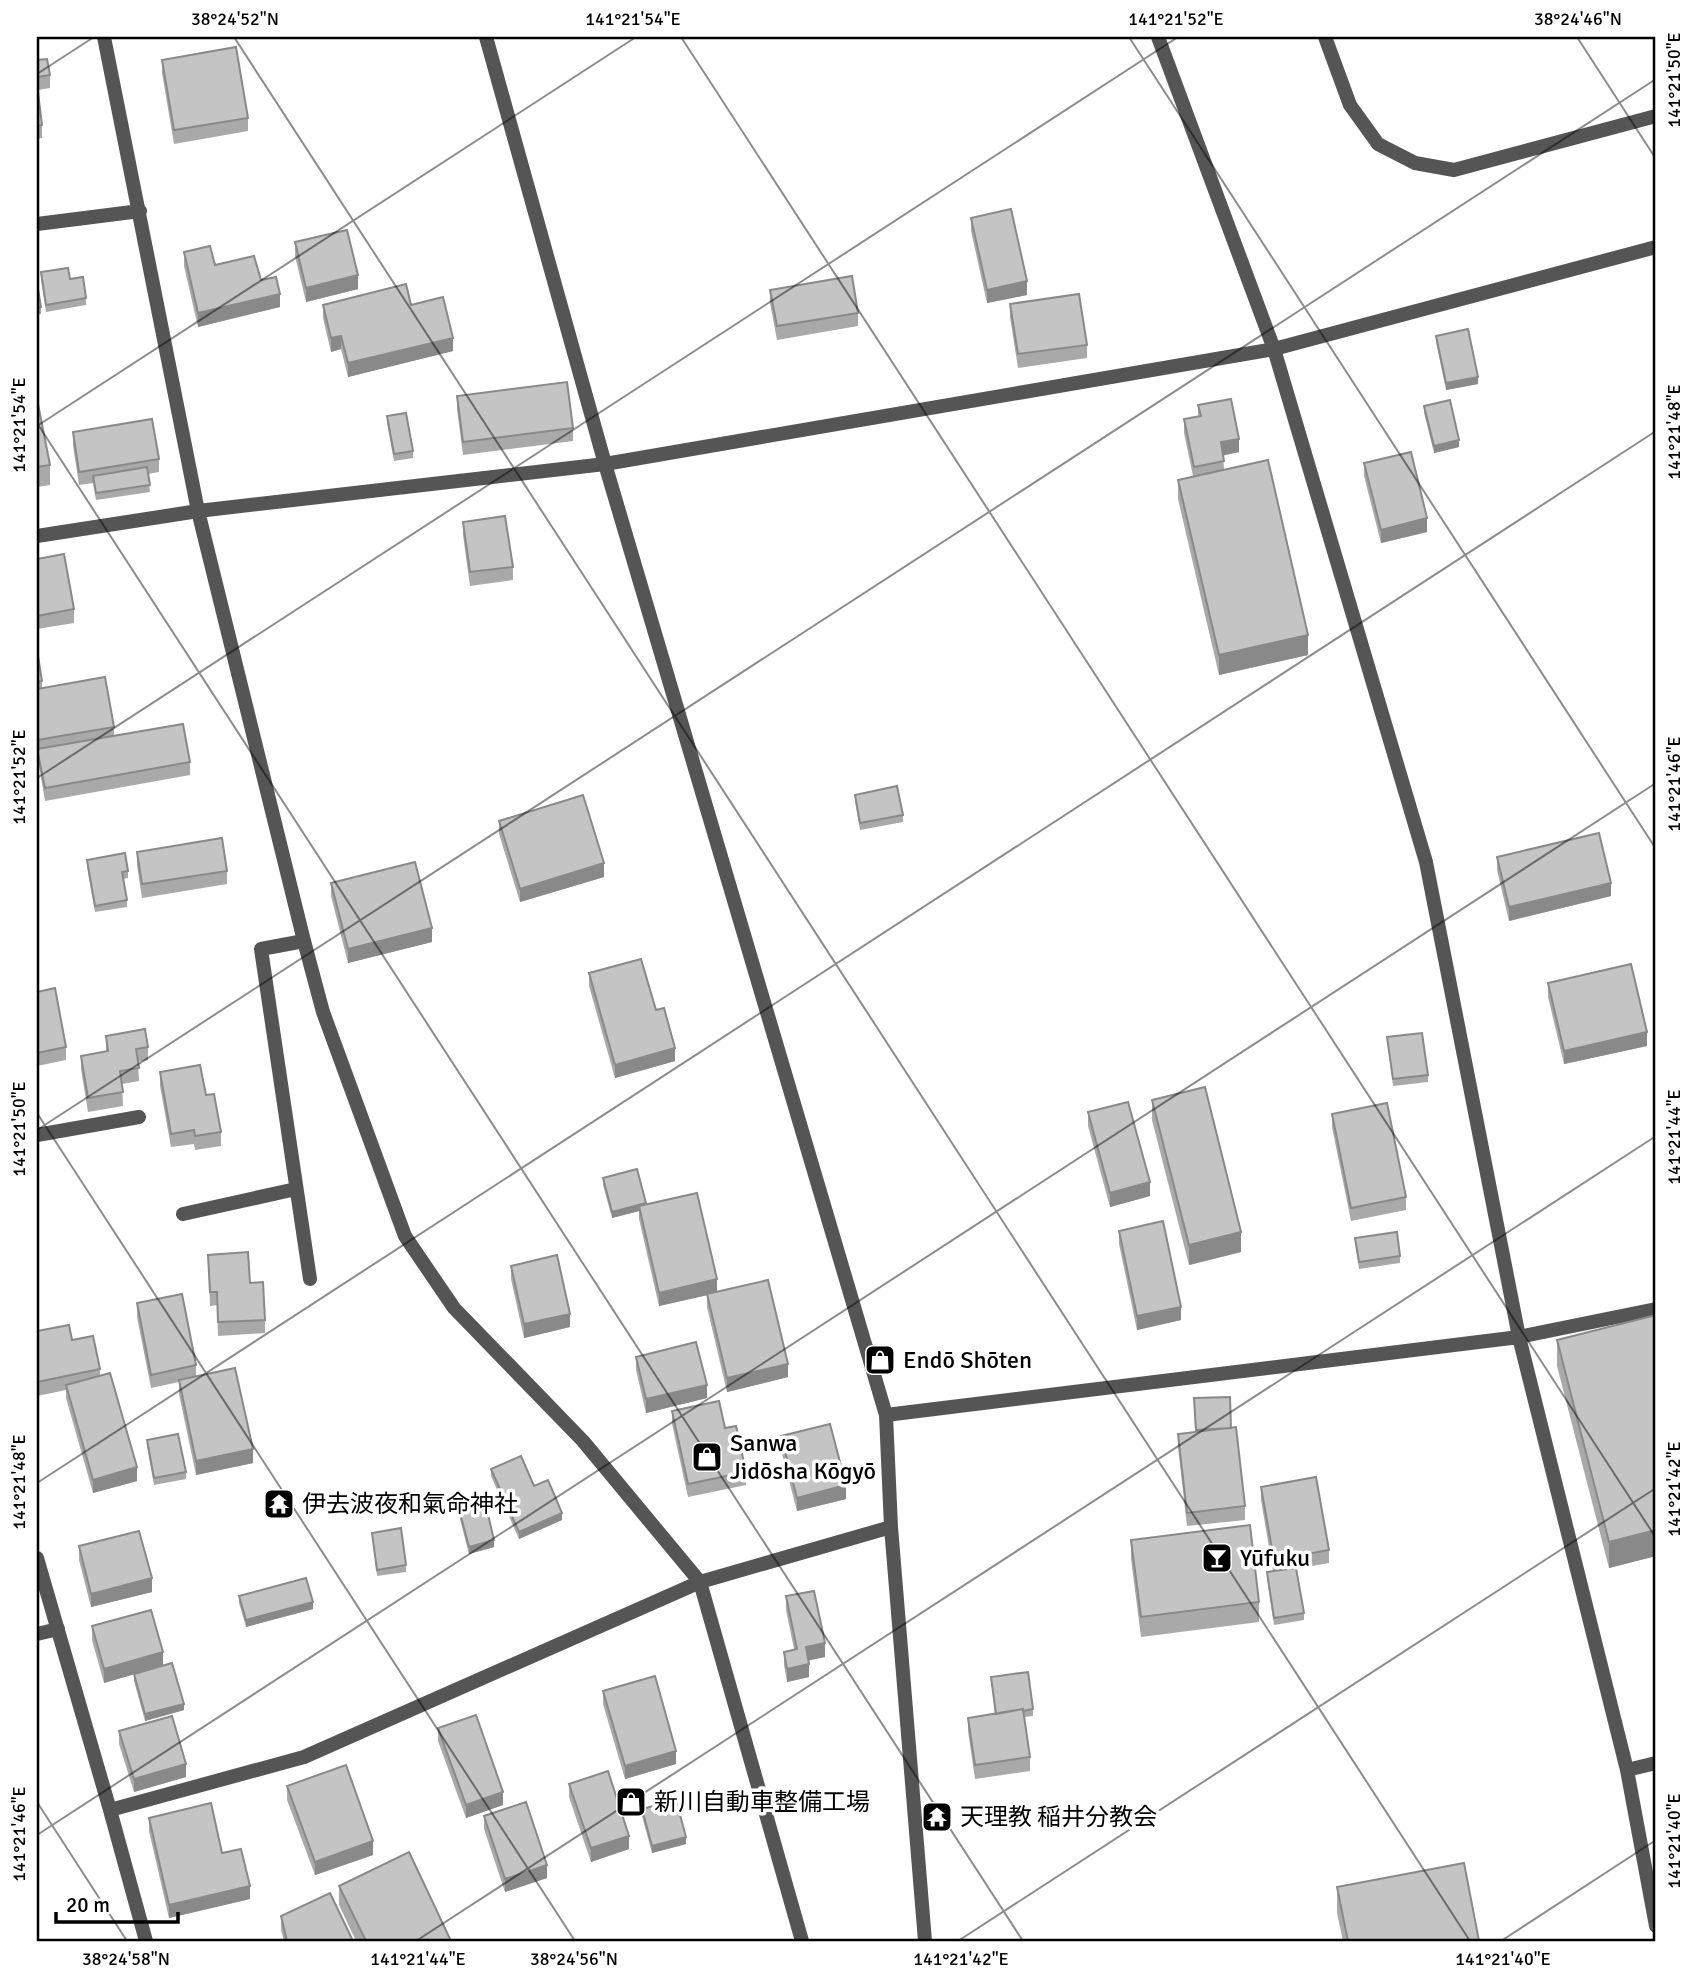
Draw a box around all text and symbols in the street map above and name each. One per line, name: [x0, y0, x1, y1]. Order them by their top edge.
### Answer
text: 38°24'52"N: [191, 8, 279, 30]
text: 141°21'54"E: [585, 8, 681, 30]
text: 141°21'52"E: [1128, 8, 1224, 30]
text: 38°24'46"N: [1534, 8, 1622, 30]
text: 141°21'50"E: [1663, 32, 1685, 128]
text: 141°21'54"E: [8, 377, 30, 473]
text: 141°21'48"E: [1663, 384, 1685, 480]
text: 141°21'52"E: [8, 729, 30, 825]
text: 141°21'46"E: [1663, 736, 1685, 832]
text: 141°21'50"E: [8, 1081, 30, 1177]
text: 141°21'44"E: [1663, 1089, 1685, 1185]
shop icon: Endō Shōten: [863, 1343, 897, 1377]
place label: Endō Shōten: [903, 1345, 1032, 1375]
place label: Sanwa Jidōsha Kōgyō: [730, 1428, 876, 1486]
text: 141°21'48"E: [8, 1434, 30, 1530]
shop icon: Sanwa Jidōsha Kōgyō: [690, 1440, 724, 1474]
text: 141°21'42"E: [1663, 1441, 1685, 1537]
temple icon: 伊去波夜和氣命神社: [262, 1487, 296, 1521]
place label: 伊去波夜和氣命神社: [302, 1489, 518, 1519]
bar icon: Yūfuku: [1200, 1541, 1234, 1575]
place label: Yūfuku: [1240, 1543, 1310, 1573]
shop icon: 新川自動車整備工場: [614, 1785, 648, 1819]
text: 141°21'46"E: [8, 1786, 30, 1882]
place label: 新川自動車整備工場: [654, 1787, 870, 1817]
text: 141°21'40"E: [1663, 1793, 1685, 1889]
temple icon: 天理教 稲井分教会: [920, 1800, 954, 1834]
place label: 天理教 稲井分教会: [960, 1802, 1157, 1832]
scale bar: [56, 1880, 178, 1924]
text: 20 m: [66, 1892, 110, 1918]
text: 38°24'58"N: [82, 1948, 170, 1970]
text: 141°21'44"E: [370, 1948, 466, 1970]
text: 38°24'56"N: [530, 1948, 618, 1970]
text: 141°21'42"E: [913, 1948, 1009, 1970]
text: 141°21'40"E: [1455, 1948, 1551, 1970]

